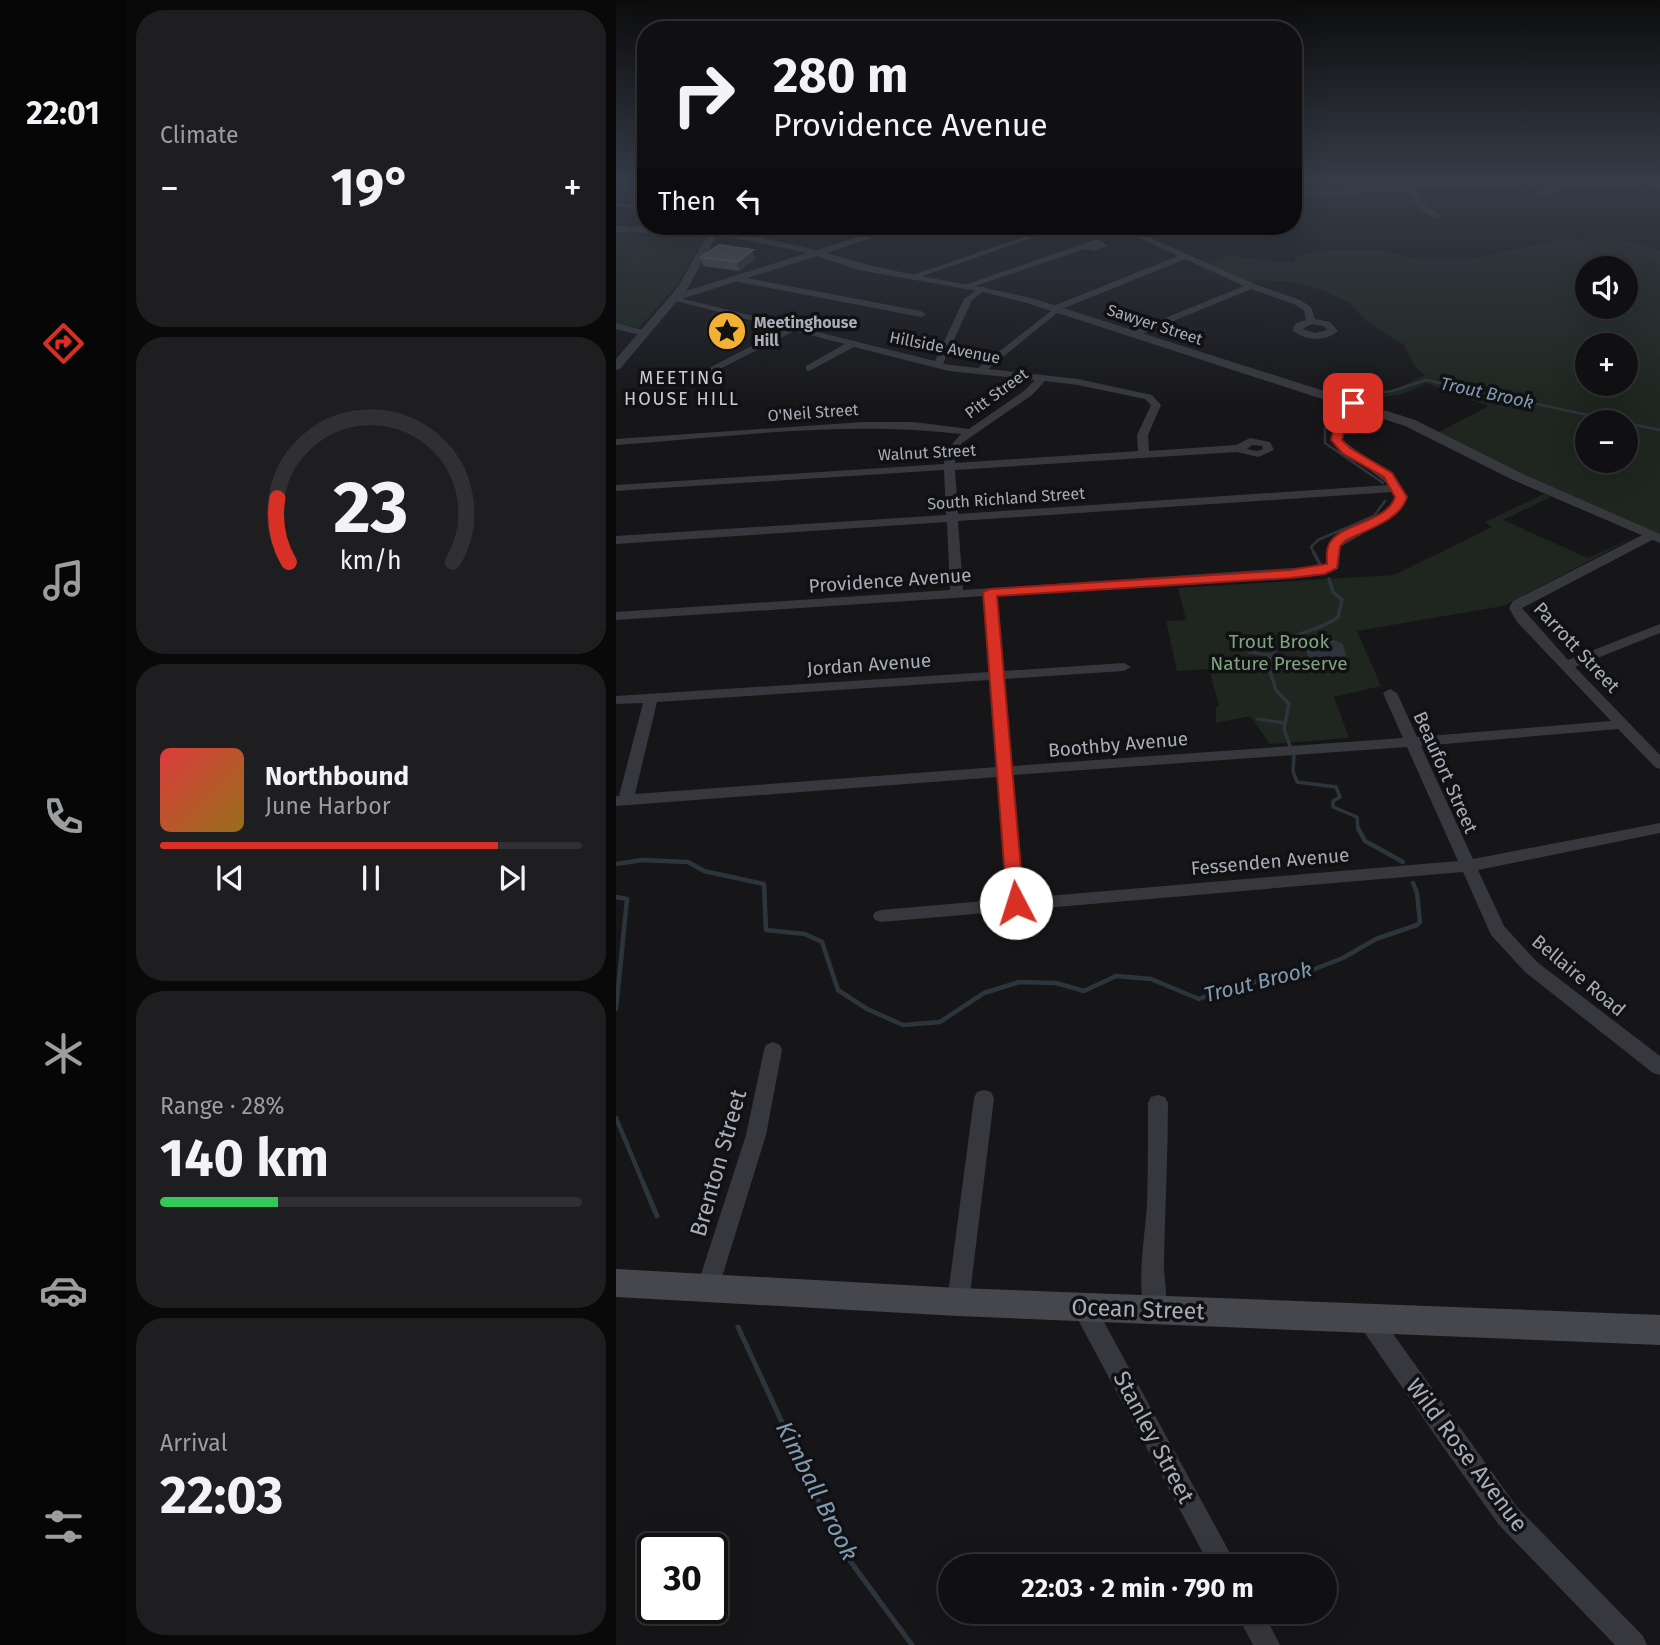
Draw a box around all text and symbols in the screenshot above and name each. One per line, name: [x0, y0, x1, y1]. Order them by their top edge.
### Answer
text: 280 m: [773, 46, 909, 105]
icon: right: [658, 49, 749, 140]
text: 22:01: [26, 94, 100, 132]
text: Providence Avenue: [773, 106, 1048, 144]
text: Climate: [160, 121, 239, 149]
text: 19°: [331, 156, 411, 219]
text: −: [160, 165, 179, 211]
text: +: [563, 165, 582, 211]
icon: left: [730, 182, 768, 220]
text: Then: [658, 186, 716, 217]
map controls: [1575, 256, 1638, 473]
button: sound: [1575, 256, 1638, 319]
street label: Sawyer Street: [1105, 300, 1205, 349]
place icon: Meetinghouse Hill: [706, 310, 748, 352]
place label: Meetinghouse Hill: [754, 313, 857, 350]
icon: directions: [39, 319, 88, 368]
street label: Hillside Avenue: [888, 327, 1002, 368]
button: +: [1575, 333, 1638, 396]
street label: Pitt Street: [961, 364, 1032, 423]
district label: MEETING HOUSE HILL: [624, 367, 740, 410]
water label: Trout Brook: [1438, 372, 1536, 414]
pin: [1323, 373, 1383, 433]
icon: arrive: [1334, 384, 1372, 422]
street label: O'Neil Street: [767, 400, 859, 425]
button: −: [1575, 410, 1638, 473]
street label: Walnut Street: [878, 440, 977, 465]
text: 23: [333, 464, 409, 551]
street label: South Richland Street: [927, 483, 1086, 513]
text: km/h: [340, 545, 402, 575]
icon: music: [39, 556, 88, 605]
street label: Providence Avenue: [808, 563, 972, 598]
street label: Parrott Street: [1529, 597, 1625, 698]
park label: Trout Brook Nature Preserve: [1210, 630, 1348, 675]
street label: Jordan Avenue: [806, 649, 932, 680]
street label: Beaufort Street: [1408, 708, 1483, 837]
street label: Boothby Avenue: [1047, 727, 1189, 762]
text: Northbound: [265, 761, 409, 792]
icon: phone: [39, 792, 88, 841]
text: June Harbor: [265, 792, 391, 820]
street label: Fessenden Avenue: [1190, 843, 1350, 880]
icon: previous: [211, 859, 249, 897]
icon: pause: [352, 859, 390, 897]
icon: next: [493, 859, 531, 897]
position arrow: [979, 866, 1053, 940]
street label: Bellaire Road: [1527, 930, 1630, 1021]
water label: Trout Brook: [1201, 956, 1315, 1008]
icon: climate: [39, 1029, 88, 1078]
street label: Brenton Street: [684, 1086, 753, 1240]
text: Range · 28%: [160, 1092, 285, 1120]
text: 140 km: [160, 1127, 329, 1190]
icon: car: [39, 1266, 88, 1315]
street label: Ocean Street: [1071, 1293, 1206, 1325]
street label: Stanley Street: [1107, 1366, 1201, 1508]
street label: Wild Rose Avenue: [1400, 1373, 1534, 1537]
water label: Kimball Brook: [770, 1417, 864, 1565]
text: Arrival: [160, 1429, 227, 1457]
text: 22:03: [160, 1464, 283, 1527]
icon: filters: [39, 1502, 88, 1551]
speed limit sign: 30: [637, 1533, 728, 1624]
text: 22:03 · 2 min · 790 m: [1021, 1573, 1254, 1604]

